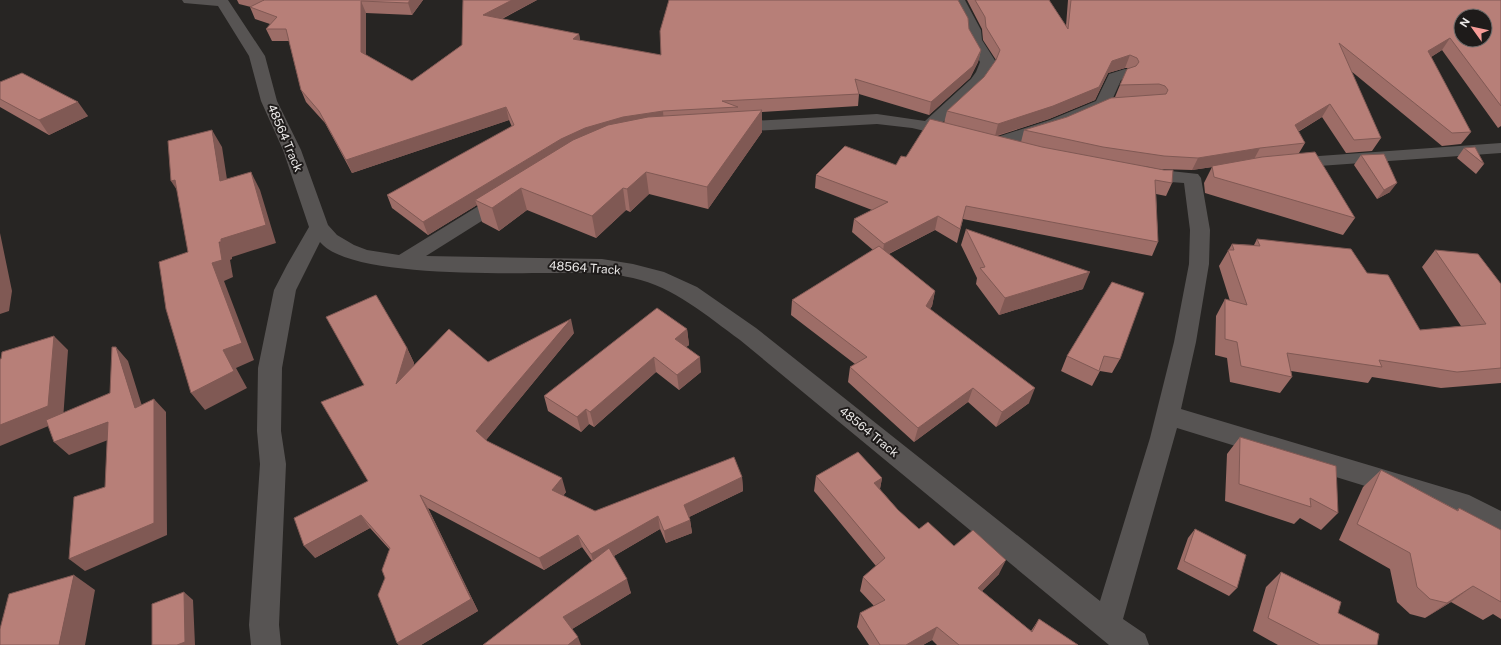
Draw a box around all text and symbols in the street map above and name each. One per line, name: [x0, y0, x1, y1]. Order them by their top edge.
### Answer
north arrow: [1453, 8, 1493, 48]
text: N: [1457, 16, 1472, 29]
street label: 48564 Track: [265, 102, 306, 174]
street label: 48564 Track: [549, 259, 622, 278]
street label: 48564 Track: [837, 404, 902, 460]

